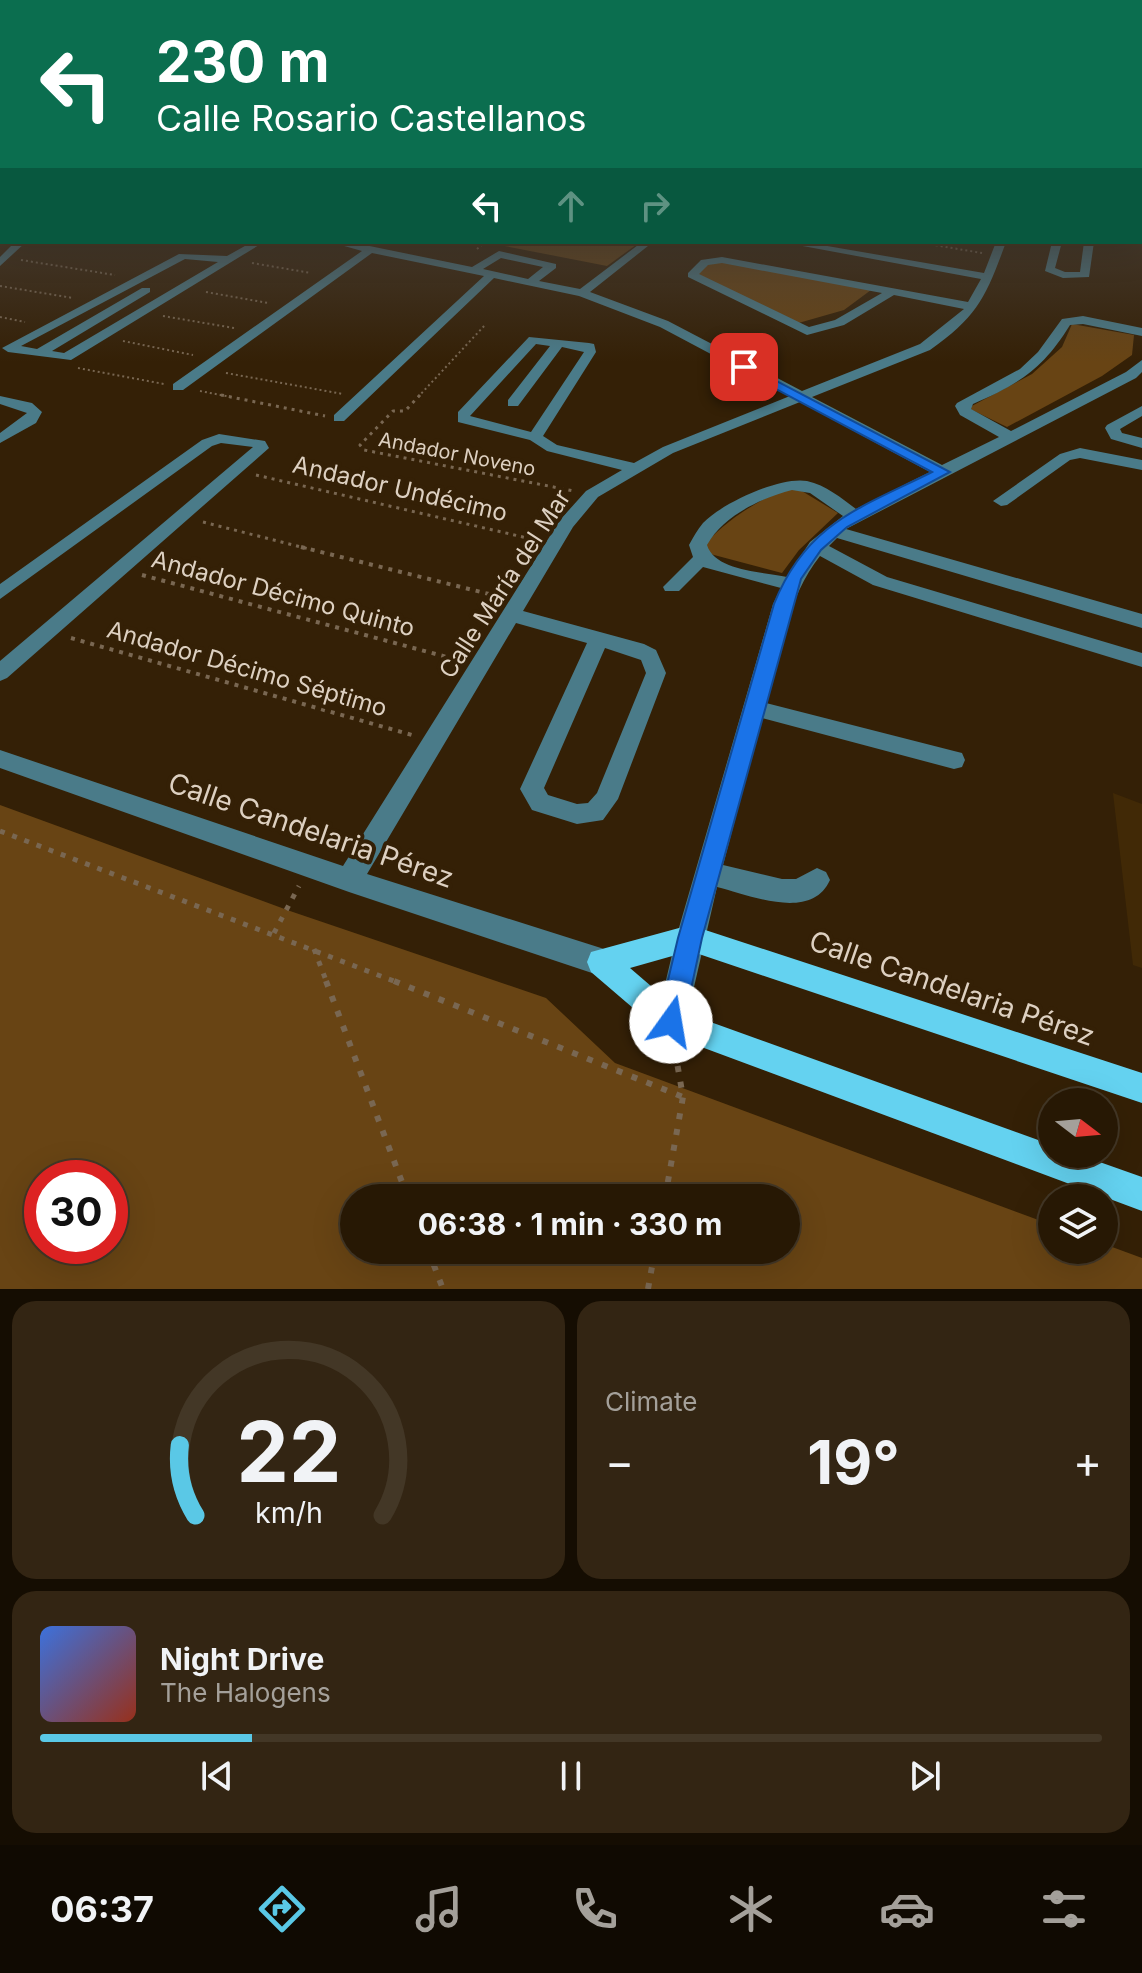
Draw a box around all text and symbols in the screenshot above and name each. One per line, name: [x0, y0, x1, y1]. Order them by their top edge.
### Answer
text: 230 m: [156, 28, 330, 96]
icon: left: [24, 32, 128, 136]
text: Calle Rosario Castellanos: [156, 96, 587, 140]
icon: left: [465, 184, 509, 228]
icon: ahead: [549, 184, 593, 228]
icon: right: [633, 184, 677, 228]
pin: [710, 333, 778, 401]
icon: arrive: [722, 345, 766, 389]
street label: Andador Noveno: [376, 427, 538, 481]
street label: Andador Undécimo: [290, 450, 510, 527]
street label: Calle María del Mar: [433, 484, 576, 684]
street label: Andador Décimo Quinto: [148, 544, 418, 643]
street label: Andador Décimo Séptimo: [104, 615, 390, 722]
street label: Calle Candelaria Pérez: [164, 765, 458, 895]
street label: Calle Candelaria Pérez: [805, 923, 1099, 1053]
position arrow: [629, 980, 713, 1064]
north arrow: [1038, 1088, 1118, 1168]
map controls: [1038, 1088, 1118, 1264]
speed limit sign: 30: [24, 1160, 128, 1264]
button: layers: [1038, 1184, 1118, 1264]
text: 06:38 · 1 min · 330 m: [418, 1206, 722, 1242]
text: Climate: [605, 1386, 697, 1417]
text: 22: [236, 1401, 341, 1502]
text: 19°: [807, 1426, 900, 1498]
text: −: [605, 1435, 634, 1489]
text: +: [1073, 1435, 1102, 1489]
text: km/h: [255, 1495, 322, 1530]
text: Night Drive: [160, 1641, 324, 1677]
text: The Halogens: [160, 1677, 331, 1708]
icon: previous: [195, 1754, 239, 1798]
icon: pause: [549, 1754, 593, 1798]
icon: next: [903, 1754, 947, 1798]
icon: directions: [254, 1881, 310, 1937]
icon: music: [411, 1881, 467, 1937]
icon: phone: [567, 1881, 623, 1937]
icon: climate: [723, 1881, 779, 1937]
icon: car: [879, 1881, 935, 1937]
icon: filters: [1036, 1881, 1092, 1937]
text: 06:37: [50, 1887, 154, 1931]

